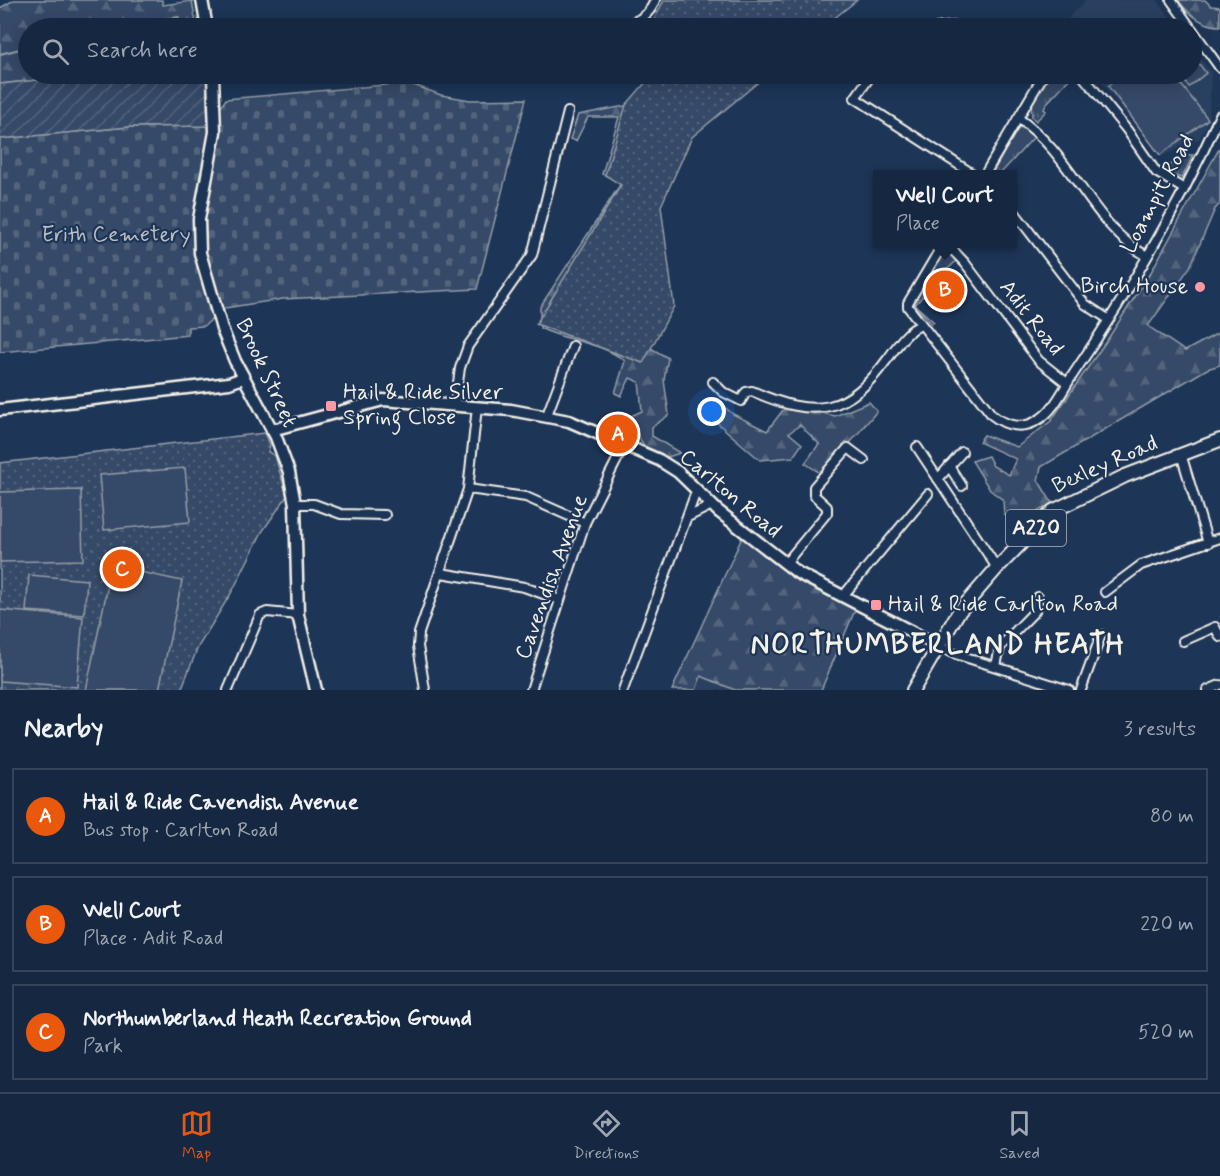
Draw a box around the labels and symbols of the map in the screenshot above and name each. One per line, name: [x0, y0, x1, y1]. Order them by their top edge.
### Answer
street label: Loampit Road: [1115, 129, 1201, 259]
park label: Erith Cemetery: [41, 221, 191, 249]
pin: B: [926, 268, 964, 312]
place label: Birch House: [1080, 273, 1188, 301]
street label: Adit Road: [993, 274, 1069, 362]
marker: Birch House: [1193, 280, 1207, 294]
street label: Brook Street: [229, 314, 303, 432]
place label: Hail & Ride Silver Spring Close: [343, 379, 504, 435]
your location: [697, 397, 726, 426]
marker: Hail & Ride Silver Spring Close: [324, 399, 338, 413]
pin: A: [598, 412, 638, 456]
street label: Bexley Road: [1048, 429, 1162, 501]
street label: Carlton Road: [673, 443, 787, 545]
street label: Cavendish Avenue: [509, 491, 595, 663]
road number: A220: [1006, 510, 1066, 546]
pin: C: [102, 546, 142, 592]
place label: Hail & Ride Carlton Road: [888, 591, 1118, 619]
marker: Hail & Ride Carlton Road: [869, 598, 883, 612]
district label: NORTHUMBERLAND HEATH: [751, 627, 1125, 664]

